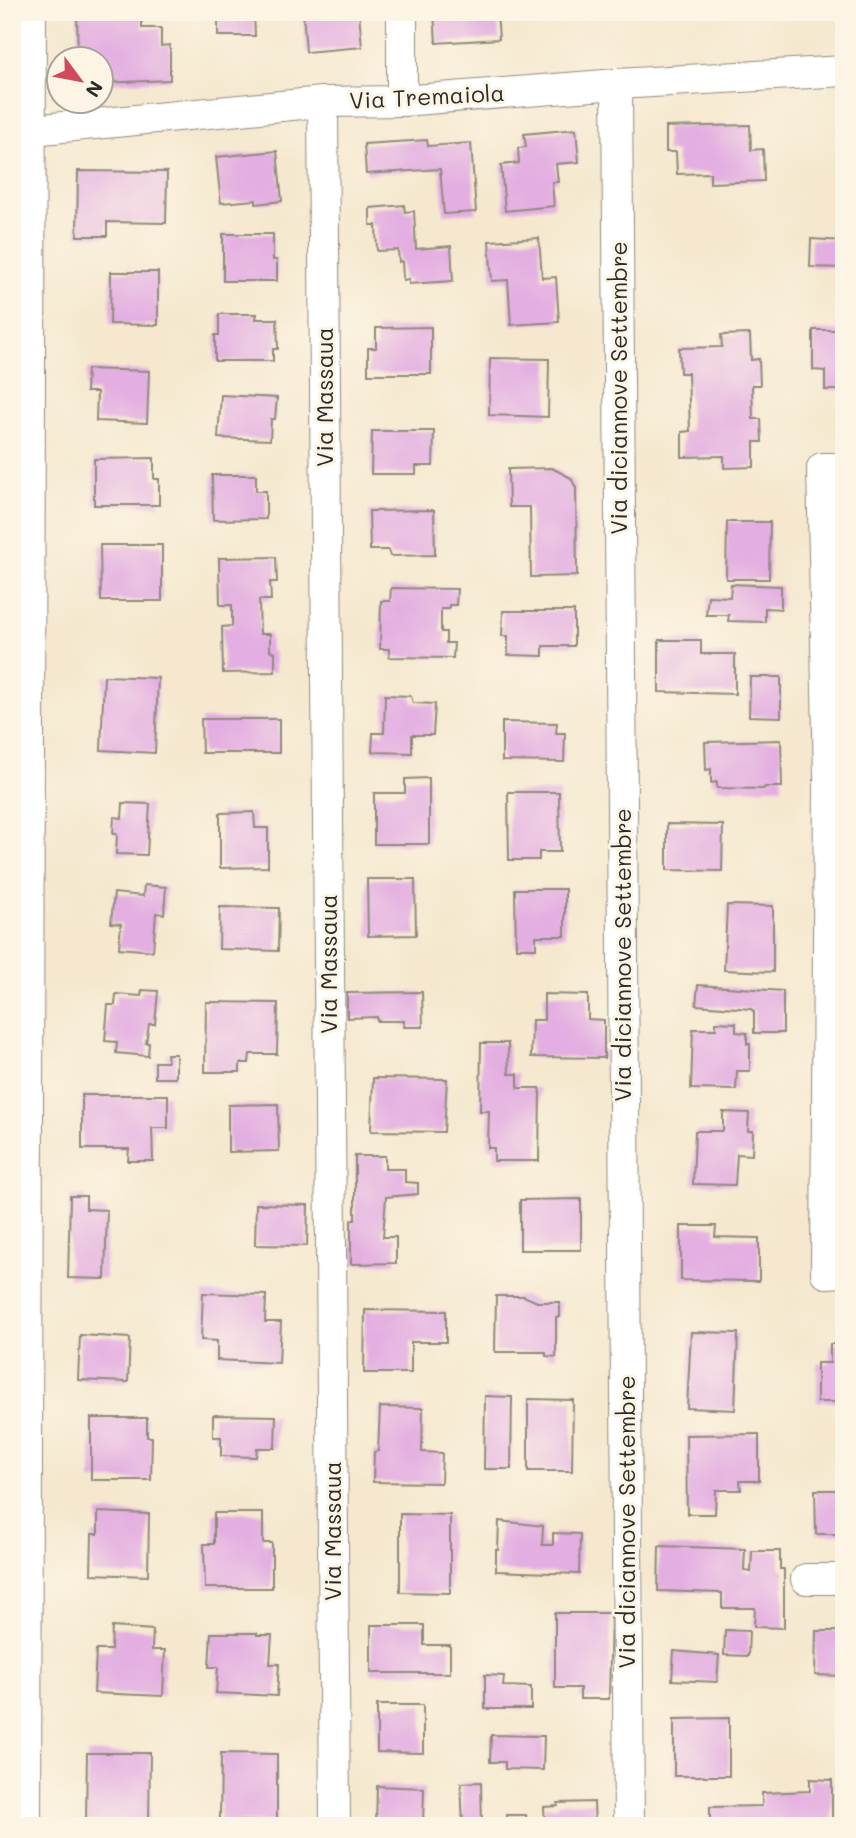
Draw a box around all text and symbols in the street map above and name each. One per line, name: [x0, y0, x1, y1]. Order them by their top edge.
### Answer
north arrow: [46, 46, 116, 116]
text: N: [80, 77, 109, 102]
street label: Via Tremaiola: [348, 77, 505, 115]
street label: Via diciannove Settembre: [603, 241, 633, 535]
street label: Via Massaua: [309, 327, 339, 467]
street label: Via diciannove Settembre: [607, 808, 637, 1102]
street label: Via Massaua: [313, 894, 343, 1034]
street label: Via diciannove Settembre: [611, 1375, 641, 1669]
street label: Via Massaua: [317, 1461, 347, 1601]

